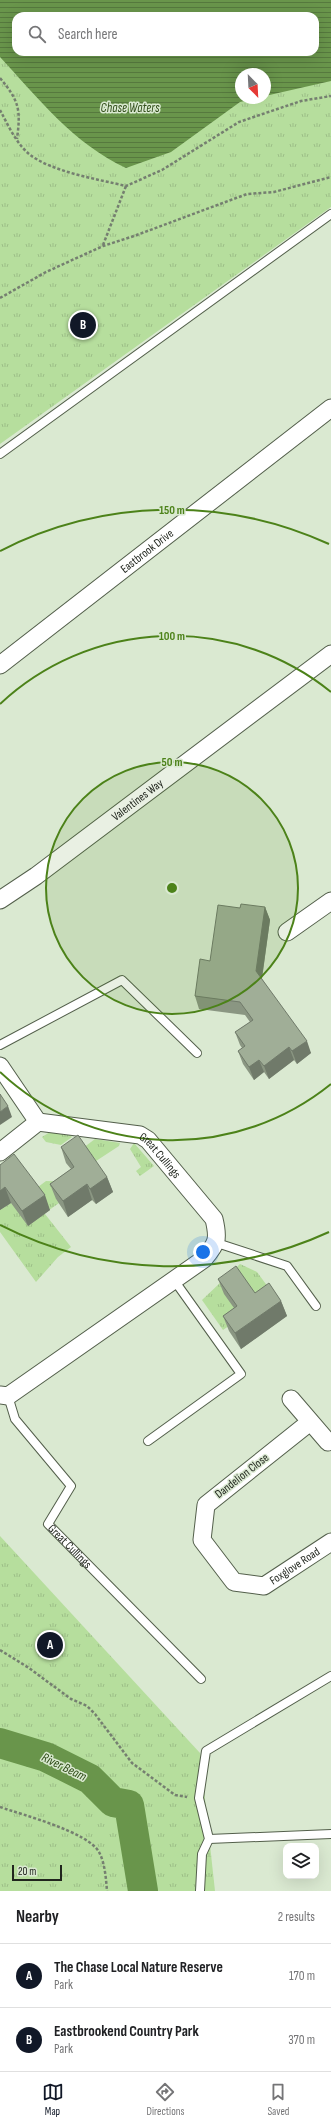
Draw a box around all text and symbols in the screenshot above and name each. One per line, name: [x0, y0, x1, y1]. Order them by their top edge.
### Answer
search box: [12, 12, 319, 56]
icon: search: [26, 23, 48, 45]
text: Search here: [58, 25, 118, 44]
north arrow: [235, 68, 271, 104]
water label: Chase Waters: [101, 100, 160, 116]
pin: B: [70, 310, 96, 340]
text: 150 m: [159, 503, 185, 518]
street label: Eastbrook Drive: [117, 526, 177, 576]
text: 100 m: [159, 629, 185, 644]
text: 50 m: [162, 755, 182, 770]
street label: Valentines Way: [108, 775, 166, 824]
centre of rings: [165, 881, 179, 895]
street label: Great Cullings: [137, 1129, 184, 1181]
your location: [193, 1242, 213, 1262]
street label: Dandelion Close: [212, 1450, 272, 1502]
street label: Great Cullings: [45, 1521, 95, 1572]
street label: Foxglove Road: [267, 1544, 323, 1588]
pin: A: [37, 1630, 63, 1660]
water label: River Beam: [39, 1749, 89, 1785]
map controls: [283, 1843, 319, 1879]
button: layers: [283, 1843, 319, 1879]
scale bar: [12, 1863, 62, 1882]
text: 20 m: [18, 1865, 36, 1878]
text: Nearby: [16, 1907, 59, 1927]
text: 2 results: [278, 1909, 315, 1925]
text: The Chase Local Nature Reserve: [54, 1958, 223, 1977]
text: A: [26, 1968, 32, 1984]
text: 170 m: [289, 1968, 315, 1984]
text: Park: [54, 1977, 73, 1993]
text: Eastbrookend Country Park: [54, 2022, 199, 2041]
text: B: [26, 2032, 32, 2048]
text: 370 m: [288, 2032, 315, 2048]
text: Park: [54, 2041, 73, 2057]
tab: Map: [42, 2081, 64, 2118]
tab: Directions: [147, 2081, 184, 2118]
tab: Saved: [267, 2081, 289, 2118]

